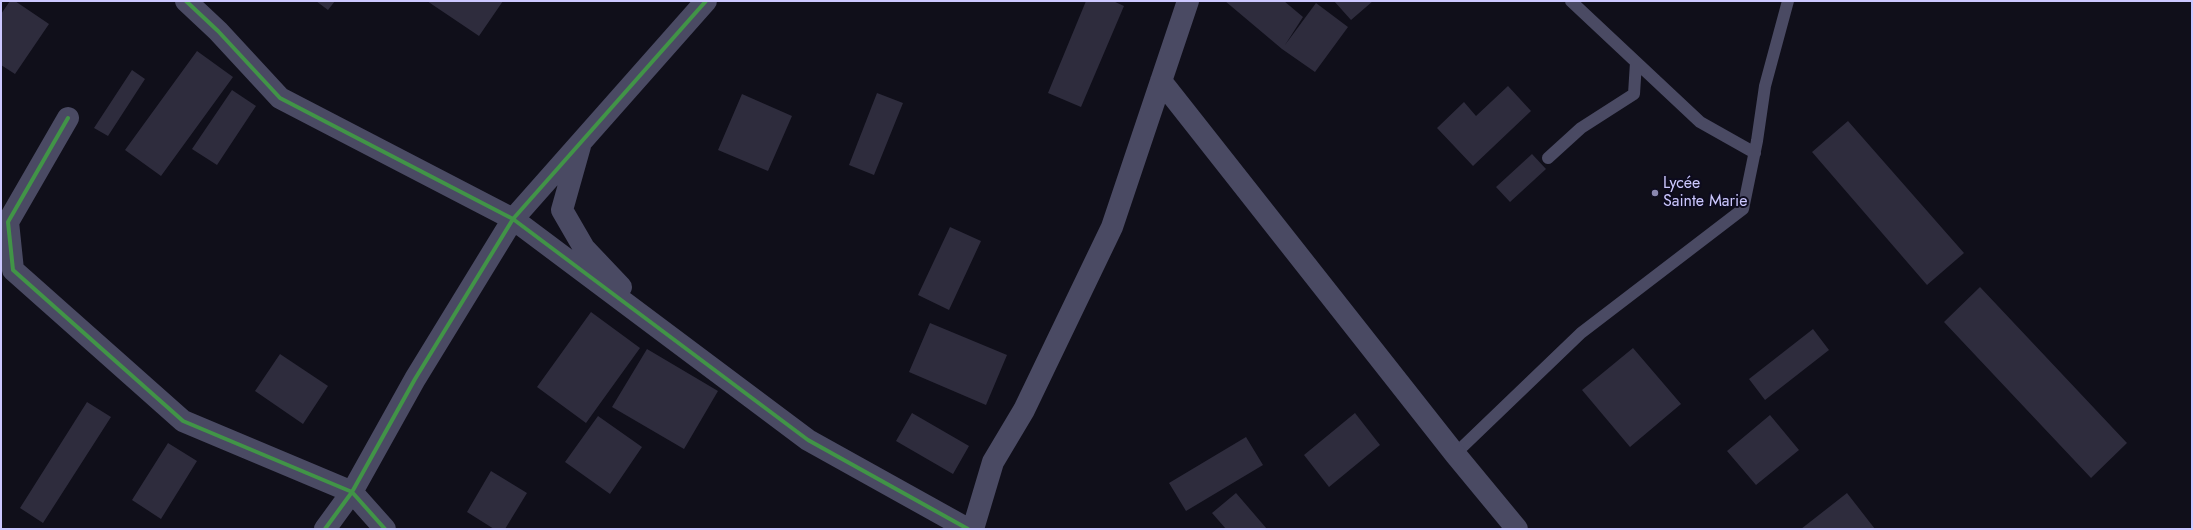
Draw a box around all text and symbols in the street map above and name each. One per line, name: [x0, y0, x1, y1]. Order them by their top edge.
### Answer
place label: Lycée Sainte Marie: [1663, 174, 1747, 212]
marker: Lycée Sainte Marie: [1650, 188, 1660, 198]

